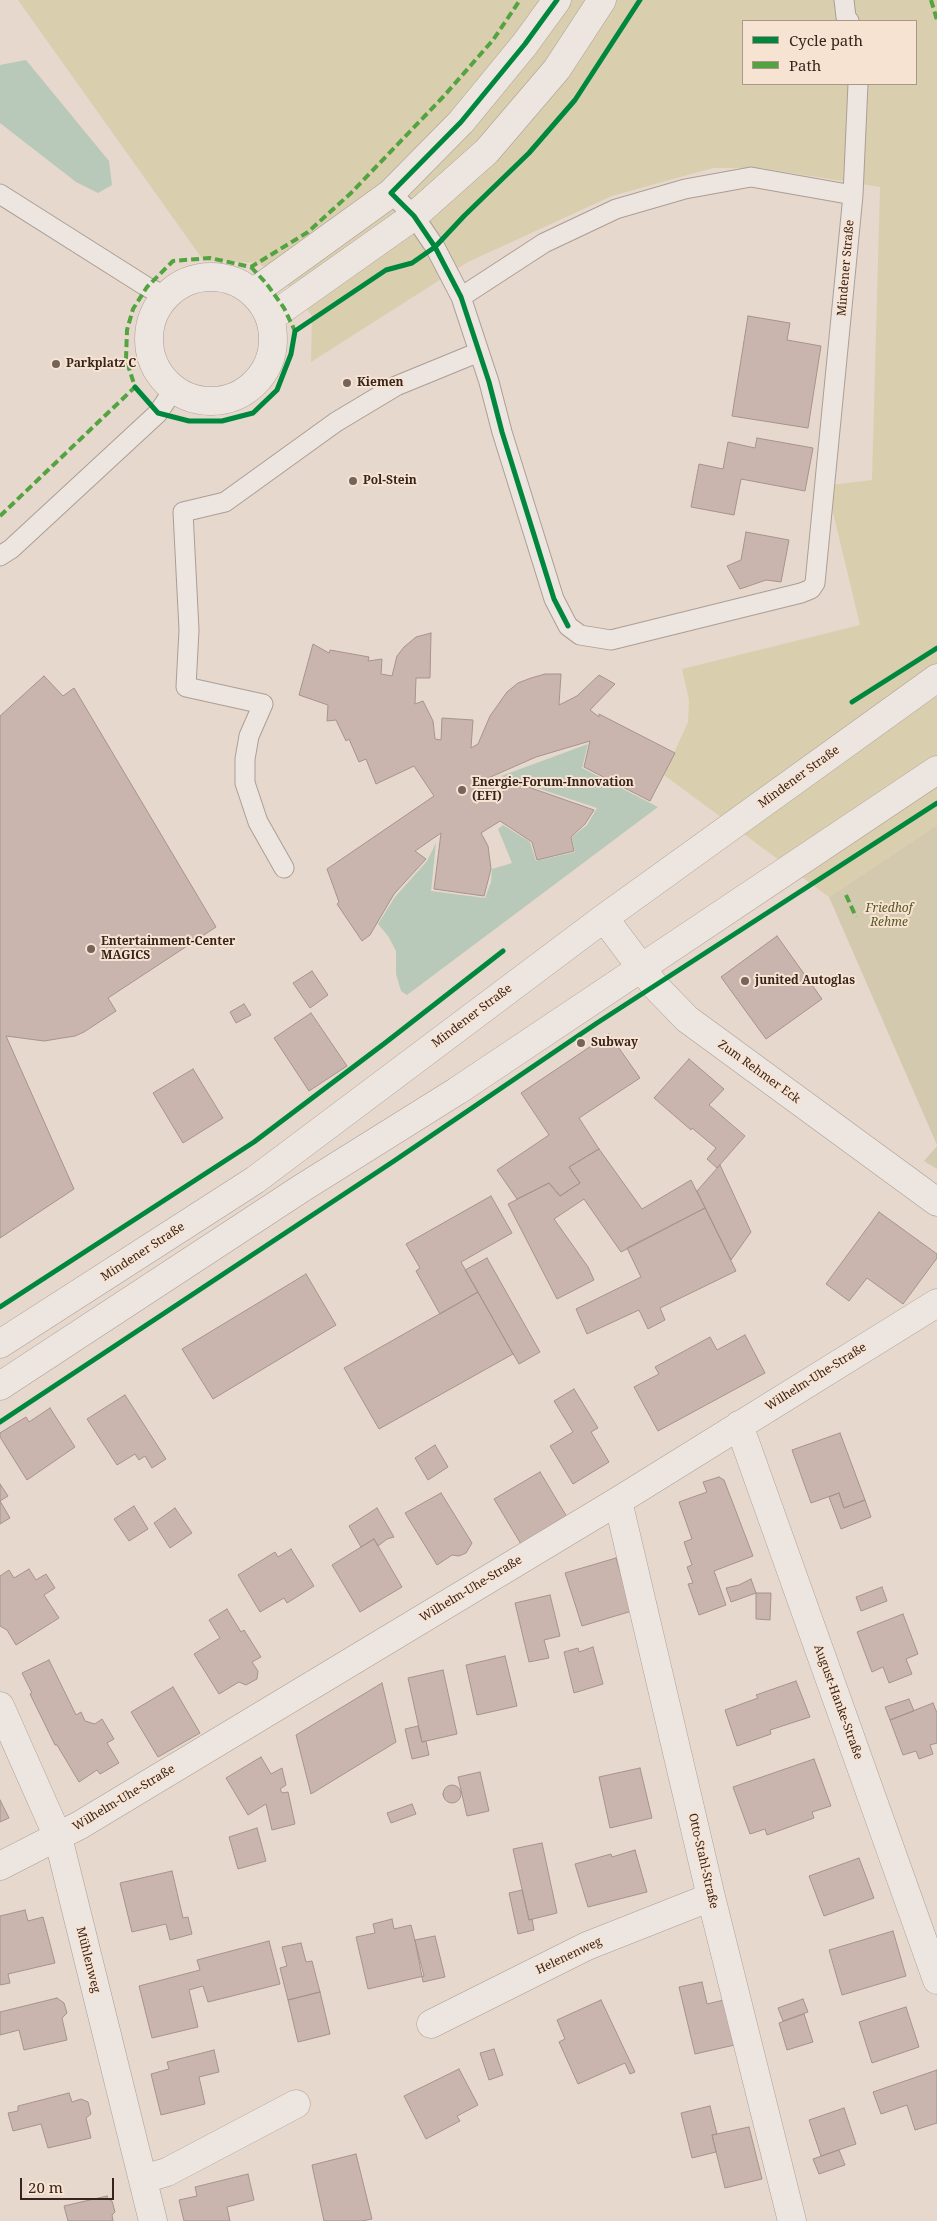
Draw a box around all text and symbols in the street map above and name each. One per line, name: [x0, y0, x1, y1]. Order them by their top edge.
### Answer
legend: [742, 20, 917, 85]
text: Cycle path: [789, 30, 863, 50]
text: Path: [789, 55, 821, 75]
street label: Mindener Straße: [835, 219, 857, 317]
place label: Parkplatz C: [66, 357, 136, 371]
marker: Parkplatz C: [50, 358, 62, 370]
place label: Kiemen: [357, 376, 404, 390]
marker: Kiemen: [341, 377, 353, 389]
place label: Pol-Stein: [363, 474, 417, 488]
marker: Pol-Stein: [347, 475, 359, 487]
street label: Mindener Straße: [756, 743, 842, 811]
place label: Energie-Forum-Innovation (EFI): [472, 776, 634, 804]
marker: Energie-Forum-Innovation (EFI): [456, 784, 468, 796]
park label: Friedhof Rehme: [865, 902, 913, 930]
place label: Entertainment-Center MAGICS: [101, 935, 235, 963]
marker: Entertainment-Center MAGICS: [85, 943, 97, 955]
place label: junited Autoglas: [755, 974, 855, 988]
marker: junited Autoglas: [739, 975, 751, 987]
street label: Mindener Straße: [429, 981, 515, 1051]
place label: Subway: [591, 1036, 638, 1050]
marker: Subway: [575, 1037, 587, 1049]
street label: Zum Rehmer Eck: [715, 1037, 803, 1107]
street label: Mindener Straße: [99, 1220, 187, 1284]
street label: Wilhelm-Uhe-Straße: [763, 1340, 869, 1414]
street label: Wilhelm-Uhe-Straße: [417, 1553, 525, 1625]
street label: August-Hanke-Straße: [810, 1643, 866, 1761]
street label: Wilhelm-Uhe-Straße: [70, 1762, 178, 1834]
street label: Otto-Stahl-Straße: [685, 1812, 721, 1910]
street label: Mühlenweg: [73, 1925, 103, 1995]
street label: Helenenweg: [534, 1934, 604, 1978]
scale bar: [22, 2168, 116, 2200]
text: 20 m: [28, 2177, 63, 2197]

